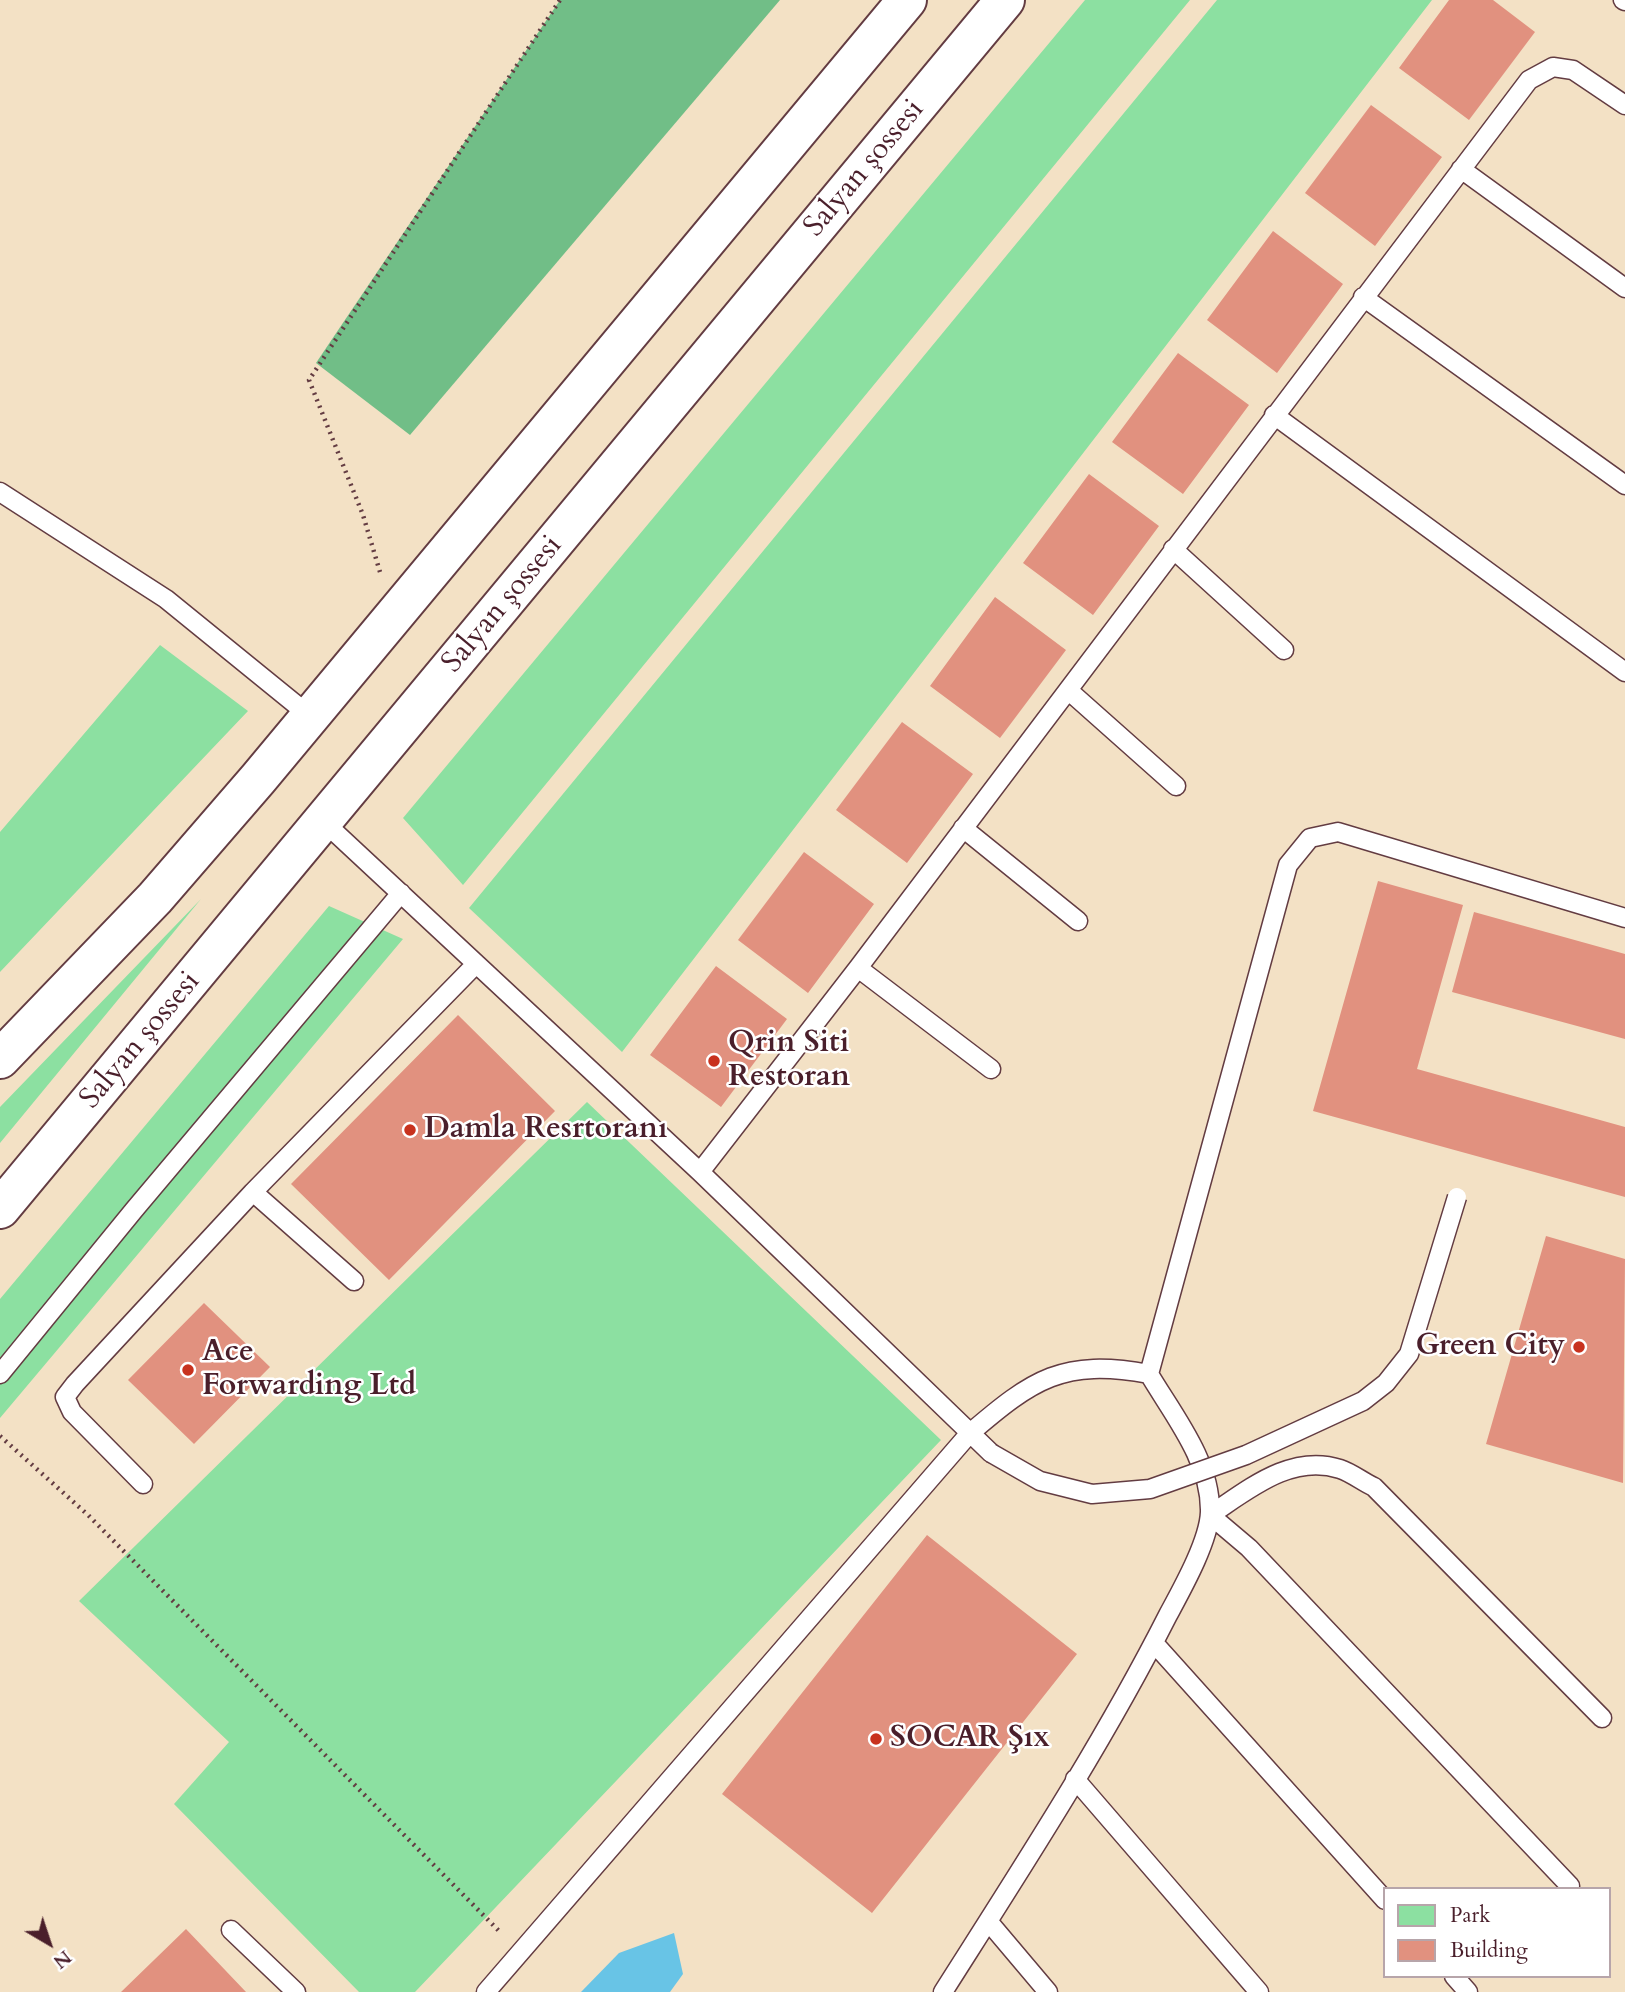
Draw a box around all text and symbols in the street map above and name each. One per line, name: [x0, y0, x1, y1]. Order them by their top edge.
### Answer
street label: Salyan şossesi: [797, 93, 933, 245]
street label: Salyan şossesi: [435, 529, 571, 681]
street label: Salyan şossesi: [73, 965, 209, 1117]
place label: Qrin Siti Restoran: [728, 1026, 850, 1096]
marker: Qrin Siti Restoran: [706, 1053, 722, 1069]
place label: Damla Resrtoranı: [424, 1112, 668, 1148]
marker: Damla Resrtoranı: [402, 1122, 418, 1138]
place label: Green City: [1415, 1329, 1565, 1365]
place label: Ace Forwarding Ltd: [202, 1335, 416, 1406]
marker: Green City: [1571, 1339, 1587, 1355]
marker: Ace Forwarding Ltd: [180, 1362, 196, 1378]
place label: SOCAR Şıx: [890, 1721, 1050, 1757]
marker: SOCAR Şıx: [868, 1731, 884, 1747]
legend: [1384, 1887, 1611, 1978]
text: Park: [1450, 1901, 1490, 1930]
north arrow: [14, 1908, 84, 1978]
text: Building: [1450, 1936, 1528, 1965]
text: N: [48, 1944, 77, 1975]

